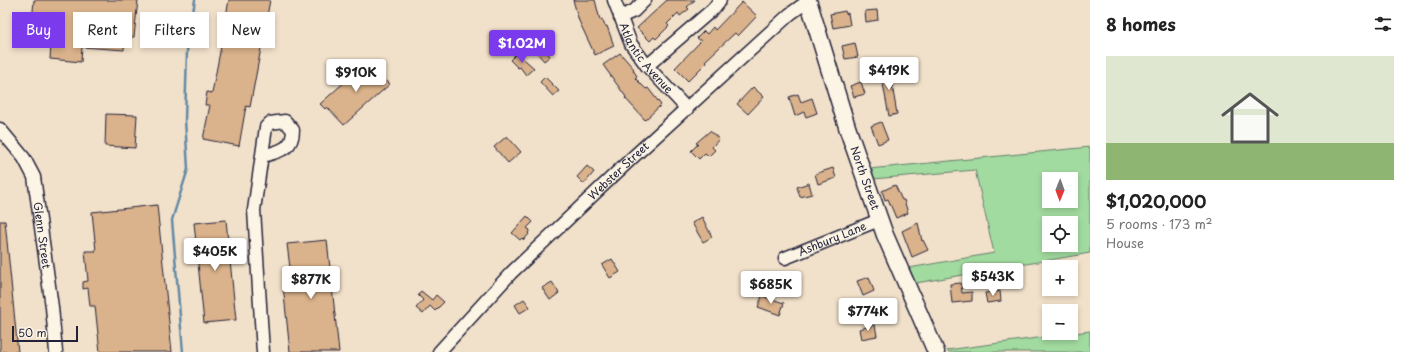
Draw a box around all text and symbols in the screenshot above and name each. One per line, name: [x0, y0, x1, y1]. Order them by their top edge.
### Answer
text: 8 homes: [1106, 11, 1176, 37]
chip: Buy: [12, 12, 65, 48]
chip: Rent: [73, 12, 132, 48]
chip: Filters: [140, 12, 209, 48]
chip: New: [217, 12, 275, 48]
icon: filters: [1372, 13, 1394, 35]
street label: Atlantic Avenue: [615, 20, 677, 97]
pin: $1.02M: [489, 30, 555, 64]
text: $1.02M: [498, 33, 546, 52]
pin: $419K: [861, 57, 917, 91]
pin: $910K: [328, 59, 384, 93]
text: $419K: [869, 60, 909, 79]
text: $910K: [335, 62, 377, 81]
icon: home: [1214, 82, 1286, 154]
street label: Webster Street: [584, 138, 652, 204]
street label: North Street: [846, 144, 885, 213]
north arrow: [1042, 172, 1078, 208]
map controls: [1042, 172, 1078, 340]
text: $1,020,000: [1106, 188, 1206, 214]
street label: Glenn Street: [30, 201, 56, 270]
text: 5 rooms · 173 m²: [1106, 214, 1212, 233]
button: locate: [1042, 216, 1078, 252]
street label: Ashbury Lane: [795, 217, 869, 260]
text: House: [1106, 233, 1144, 252]
pin: $405K: [187, 238, 243, 272]
text: $405K: [193, 241, 237, 260]
button: +: [1042, 260, 1078, 296]
pin: $543K: [965, 263, 1021, 297]
pin: $877K: [283, 266, 339, 300]
text: $543K: [971, 266, 1015, 285]
text: $877K: [291, 269, 331, 288]
pin: $685K: [743, 271, 799, 305]
text: $685K: [750, 274, 792, 293]
pin: $774K: [840, 298, 896, 332]
text: $774K: [848, 301, 889, 320]
button: −: [1042, 304, 1078, 340]
scale bar: [12, 324, 78, 343]
text: 50 m: [18, 324, 47, 341]

